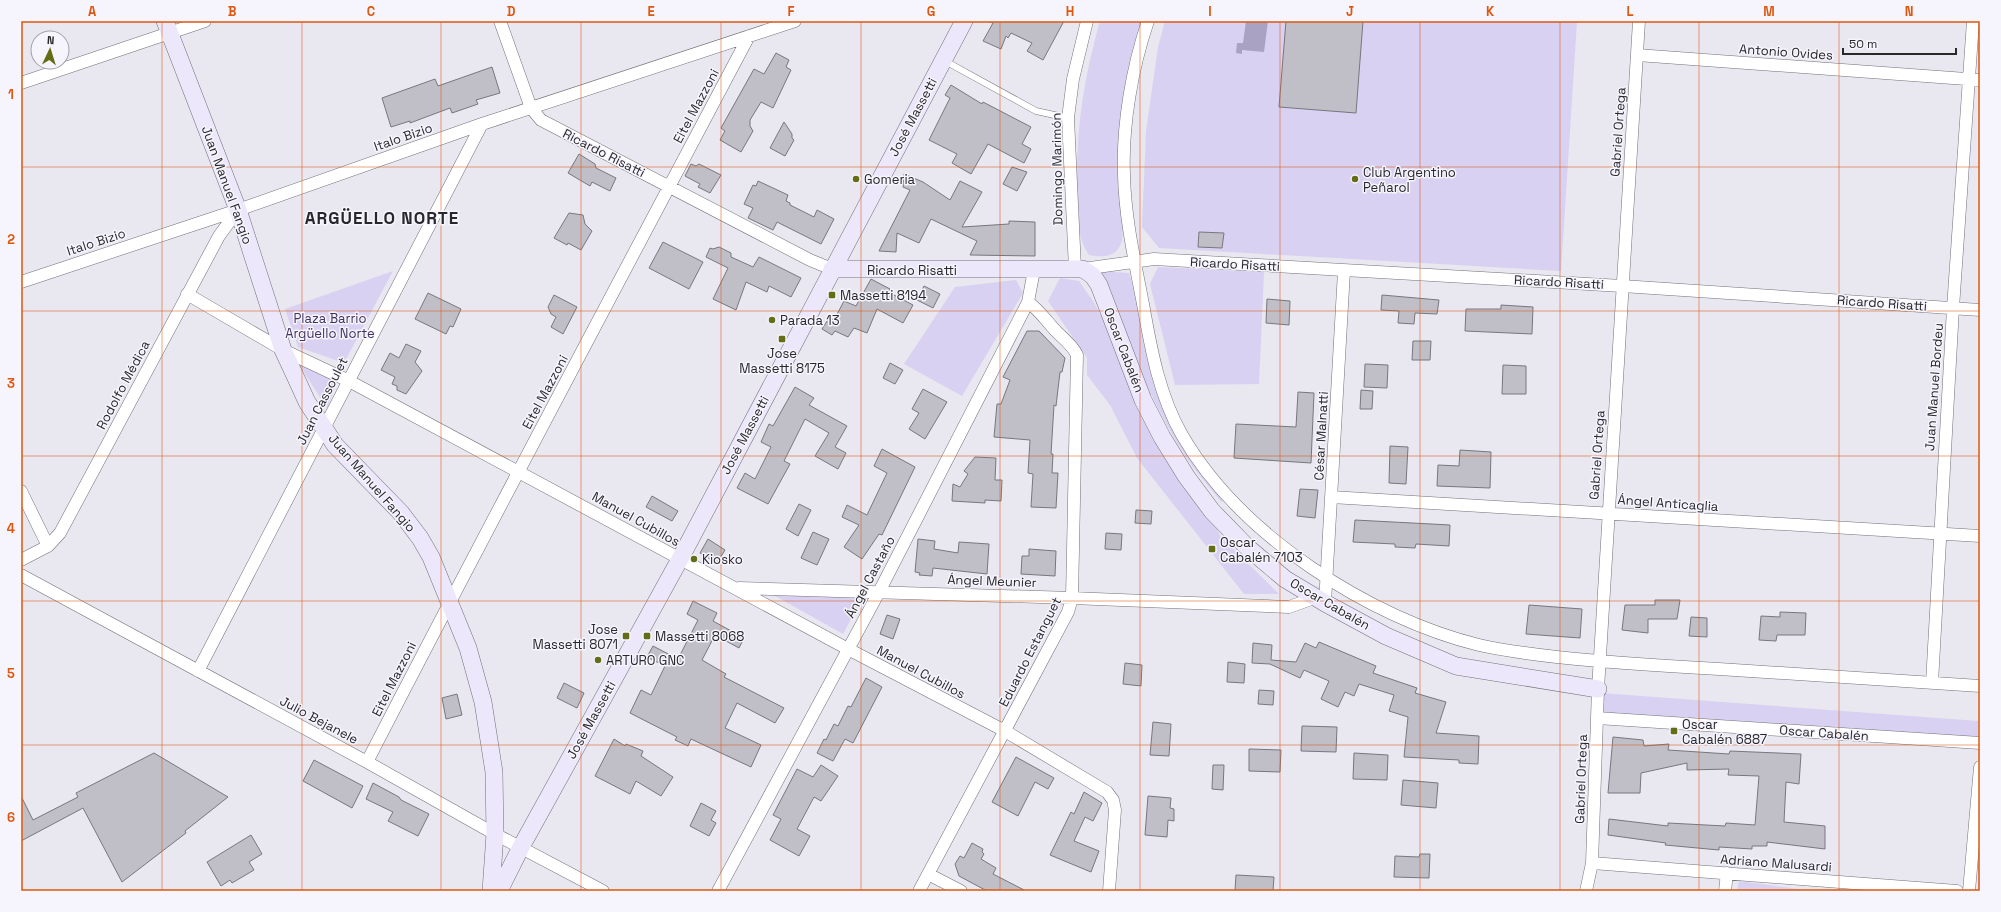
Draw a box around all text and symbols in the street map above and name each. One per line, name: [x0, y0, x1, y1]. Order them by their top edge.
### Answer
text: A: [88, 3, 97, 20]
text: B: [228, 3, 237, 20]
text: C: [367, 3, 375, 20]
text: D: [507, 3, 516, 20]
text: E: [647, 3, 655, 20]
text: F: [788, 3, 795, 20]
text: G: [927, 3, 935, 20]
text: H: [1066, 3, 1074, 20]
text: I: [1208, 3, 1212, 20]
text: J: [1346, 3, 1354, 20]
text: K: [1486, 3, 1495, 20]
text: L: [1626, 3, 1634, 20]
text: M: [1763, 3, 1775, 20]
text: N: [1905, 3, 1913, 20]
north arrow: [30, 30, 70, 70]
scale bar: [1843, 30, 1956, 56]
text: N: [47, 33, 55, 47]
text: 50 m: [1849, 36, 1877, 52]
street label: Antonio Ovides: [1738, 40, 1834, 64]
street label: Eitel Mazzoni: [669, 66, 723, 146]
street label: José Massetti: [885, 75, 941, 159]
text: 1: [8, 86, 14, 103]
street label: Gabriel Ortega: [1606, 86, 1630, 177]
street label: Domingo Marimón: [1048, 113, 1066, 225]
street label: Italo Bizio: [371, 119, 435, 155]
street label: Juan Manuel Fangio: [198, 123, 256, 247]
street label: Ricardo Risatti: [560, 125, 648, 181]
place label: Club Argentino Peñarol: [1363, 164, 1456, 196]
place label: Gomeria: [864, 171, 916, 188]
marker: Gomeria: [851, 174, 861, 184]
marker: Club Argentino Peñarol: [1350, 174, 1360, 184]
district label: ARGÜELLO NORTE: [305, 207, 459, 229]
street label: Italo Bizio: [64, 225, 128, 259]
text: 2: [7, 231, 15, 248]
street label: Ricardo Risatti: [1190, 253, 1280, 275]
street label: Ricardo Risatti: [867, 262, 957, 279]
street label: Ricardo Risatti: [1514, 271, 1604, 293]
place label: Massetti 8194: [840, 287, 926, 304]
marker: Massetti 8194: [827, 290, 837, 300]
street label: Ricardo Risatti: [1836, 291, 1928, 315]
street label: Oscar Cabalén: [1100, 305, 1148, 395]
park label: Plaza Barrio Argüello Norte: [285, 310, 375, 342]
place label: Parada 13: [780, 312, 840, 329]
marker: Parada 13: [767, 315, 777, 325]
street label: Juan Manuel Bordeu: [1921, 322, 1947, 452]
marker: Jose Massetti 8175: [777, 334, 787, 344]
street label: Rodolfo Médica: [92, 337, 154, 432]
place label: Jose Massetti 8175: [739, 345, 825, 377]
street label: Eitel Mazzoni: [518, 352, 572, 432]
street label: Juan Cassoulet: [293, 354, 351, 448]
text: 3: [7, 375, 15, 392]
street label: César Malnatti: [1310, 391, 1332, 481]
street label: José Massetti: [717, 393, 773, 477]
street label: Gabriel Ortega: [1585, 409, 1609, 500]
street label: Juan Manuel Fangio: [325, 430, 419, 536]
street label: Manuel Cubillos: [589, 488, 683, 550]
street label: Ángel Anticaglia: [1617, 491, 1719, 515]
text: 4: [7, 520, 15, 537]
street label: Ángel Castaño: [841, 533, 899, 621]
place label: Oscar Cabalén 7103: [1220, 534, 1303, 566]
marker: Oscar Cabalén 7103: [1207, 544, 1217, 554]
place label: Kiosko: [702, 551, 743, 568]
marker: Kiosko: [689, 554, 699, 564]
street label: Ángel Meunier: [947, 571, 1037, 591]
street label: Oscar Cabalén: [1287, 574, 1373, 634]
street label: Eduardo Estanguet: [995, 594, 1065, 710]
place label: Jose Massetti 8071: [532, 621, 618, 653]
place label: Massetti 8068: [655, 628, 744, 645]
marker: Jose Massetti 8071: [621, 631, 631, 641]
marker: Massetti 8068: [642, 631, 652, 641]
street label: Eitel Mazzoni: [368, 639, 420, 719]
street label: Manuel Cubillos: [874, 642, 968, 703]
place label: ARTURO GNC: [606, 652, 684, 669]
marker: ARTURO GNC: [593, 655, 603, 665]
text: 5: [7, 665, 15, 682]
street label: José Massetti: [563, 678, 619, 762]
street label: Julio Bejanele: [277, 692, 361, 748]
place label: Oscar Cabalén 6887: [1682, 716, 1767, 748]
street label: Oscar Cabalén: [1779, 721, 1869, 745]
marker: Oscar Cabalén 6887: [1669, 726, 1679, 736]
street label: Gabriel Ortega: [1571, 733, 1591, 824]
text: 6: [7, 809, 15, 826]
street label: Adriano Malusardi: [1720, 851, 1832, 875]

